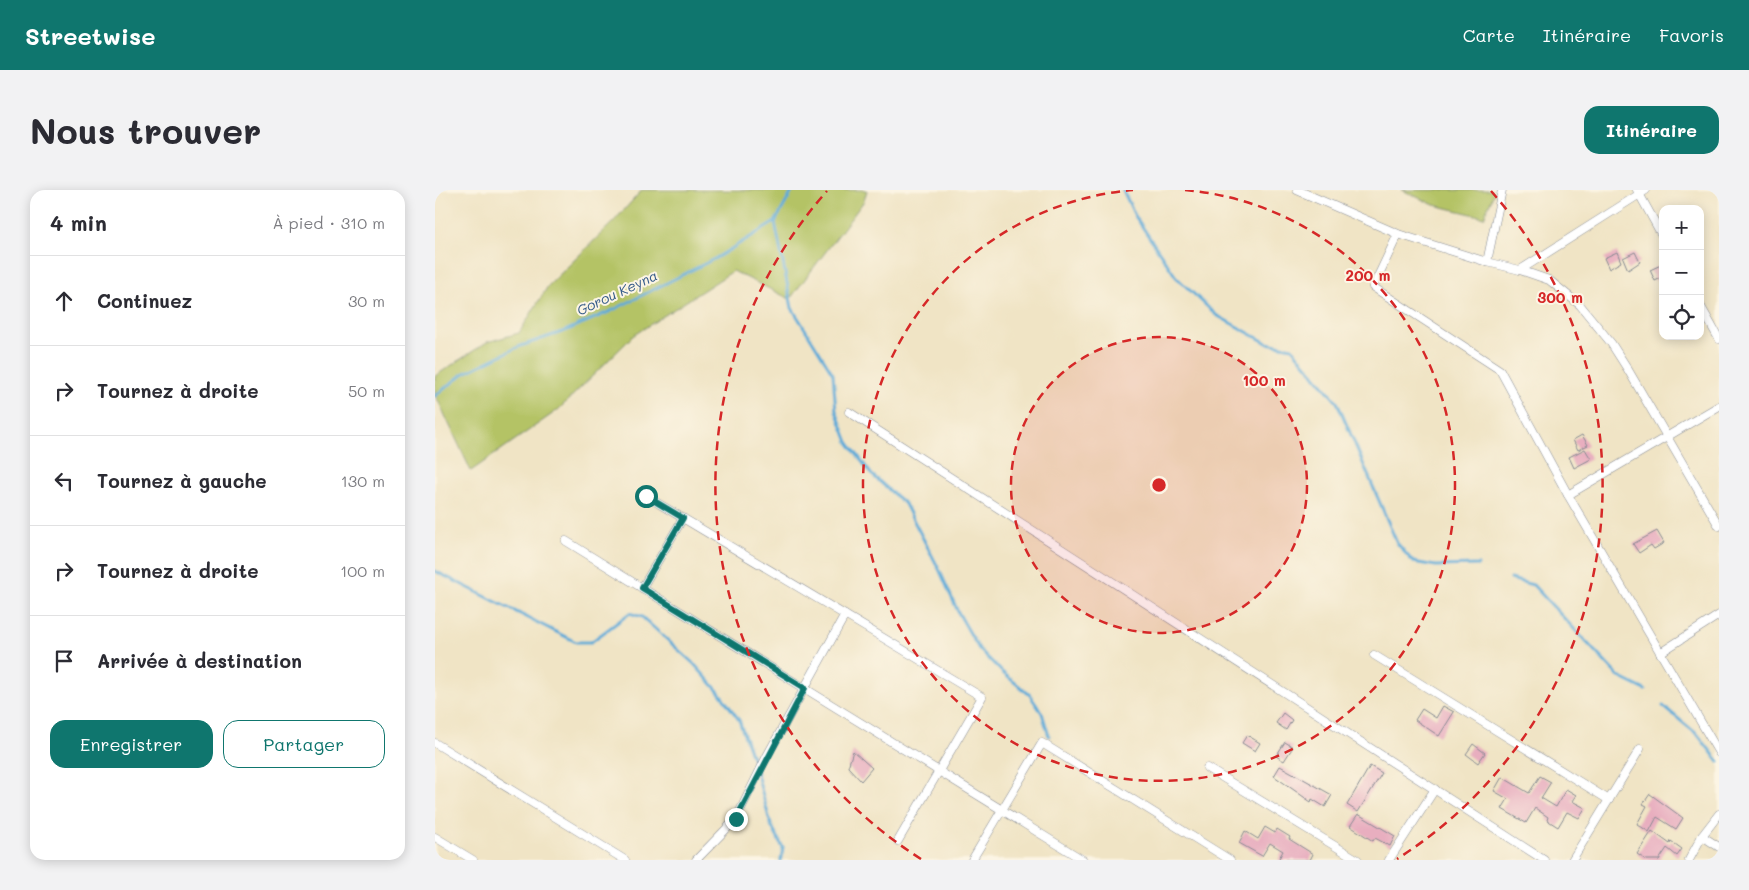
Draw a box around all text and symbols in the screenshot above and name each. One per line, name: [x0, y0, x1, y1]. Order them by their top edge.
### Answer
text: Streetwise: [25, 20, 155, 51]
text: Carte: [1463, 23, 1515, 47]
text: Itinéraire: [1543, 23, 1631, 47]
text: Favoris: [1659, 23, 1724, 47]
button: Itinéraire: [1584, 106, 1719, 154]
text: Nous trouver: [30, 107, 261, 153]
map controls: [1659, 205, 1704, 340]
button: +: [1659, 205, 1704, 250]
text: 4 min: [50, 209, 107, 236]
text: À pied · 310 m: [273, 212, 385, 233]
button: −: [1659, 250, 1704, 295]
text: 200 m: [1346, 265, 1391, 285]
water label: Gorou Keyna: [573, 266, 660, 320]
icon: ahead: [50, 287, 78, 315]
text: 300 m: [1537, 287, 1583, 307]
text: Continuez: [97, 288, 192, 313]
text: 30 m: [348, 290, 385, 311]
button: locate: [1659, 295, 1704, 340]
text: 100 m: [1242, 370, 1286, 390]
icon: right: [50, 377, 78, 405]
text: Tournez à droite: [97, 378, 259, 403]
text: 50 m: [348, 380, 385, 401]
icon: left: [50, 467, 78, 495]
text: Tournez à gauche: [97, 468, 266, 493]
text: 130 m: [341, 470, 385, 491]
centre of rings: [1150, 476, 1168, 494]
route start: [635, 485, 658, 508]
icon: right: [50, 557, 78, 585]
text: Tournez à droite: [97, 558, 259, 583]
text: 100 m: [340, 560, 385, 581]
icon: arrive: [50, 647, 78, 675]
text: Arrivée à destination: [97, 648, 302, 673]
button: Enregistrer: [50, 720, 213, 768]
button: Partager: [223, 720, 385, 768]
route end: [725, 808, 748, 831]

